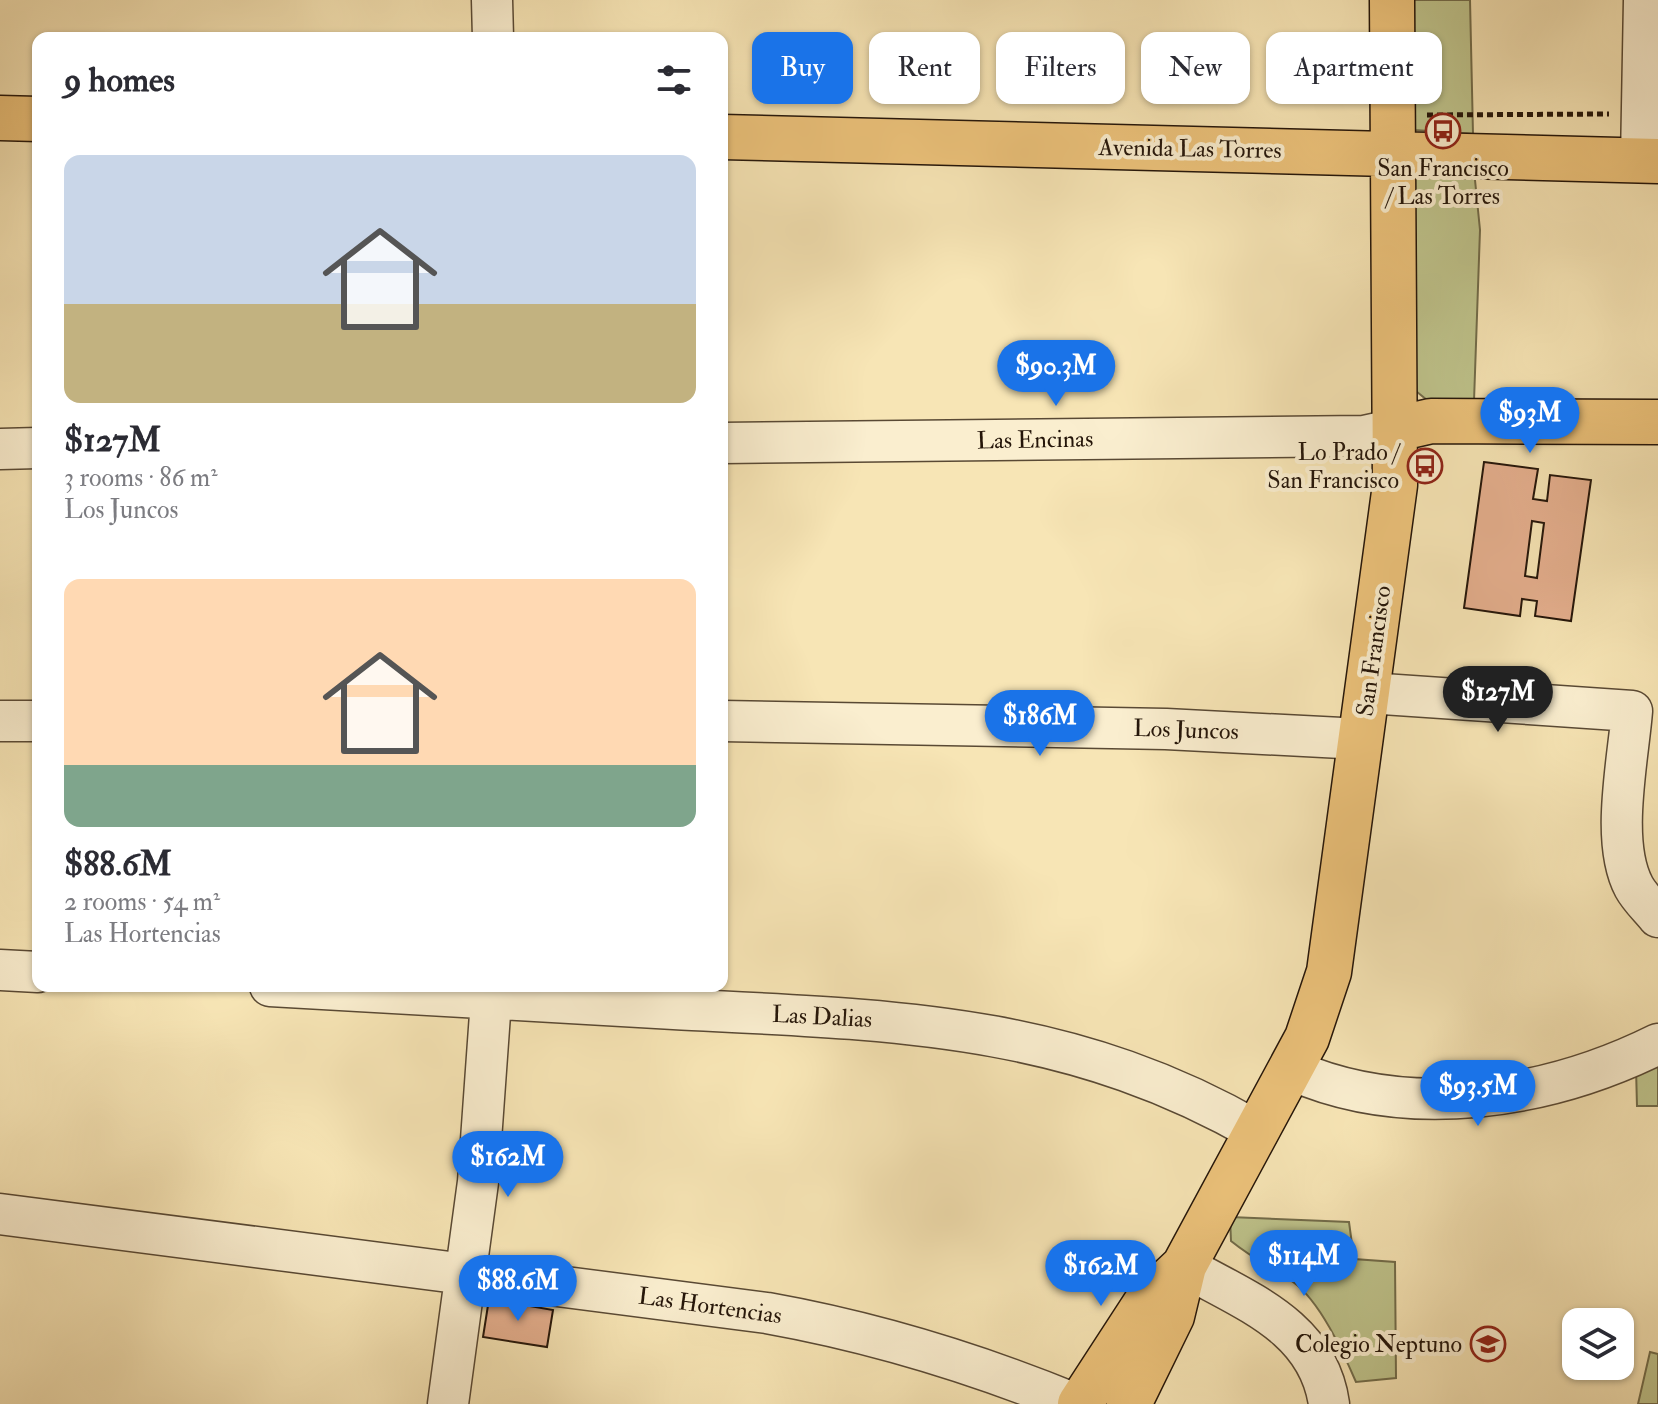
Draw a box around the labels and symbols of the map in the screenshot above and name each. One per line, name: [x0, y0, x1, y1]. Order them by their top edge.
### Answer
bus stop icon: San Francisco / Las Torres: [1424, 112, 1462, 150]
street label: Avenida Las Torres: [1097, 132, 1282, 166]
place label: San Francisco / Las Torres: [1377, 153, 1509, 212]
pin: $90.3M: [991, 340, 1121, 408]
pin: $93M: [1483, 387, 1577, 455]
street label: Las Encinas: [976, 423, 1094, 457]
place label: Lo Prado / San Francisco: [1267, 437, 1402, 496]
bus stop icon: Lo Prado / San Francisco: [1406, 447, 1444, 485]
street label: San Francisco: [1349, 584, 1399, 718]
pin: $127M: [1442, 666, 1554, 734]
pin: $186M: [984, 690, 1096, 758]
street label: Los Juncos: [1133, 713, 1239, 747]
street label: Las Dalias: [771, 999, 873, 1035]
pin: $93.5M: [1413, 1060, 1543, 1128]
pin: $162M: [452, 1131, 564, 1199]
pin: $114M: [1248, 1230, 1360, 1298]
pin: $162M: [1045, 1240, 1157, 1308]
pin: $88.6M: [453, 1255, 583, 1323]
street label: Las Hortencias: [636, 1281, 784, 1331]
school or university icon: Colegio Neptuno: [1469, 1325, 1507, 1363]
place label: Colegio Neptuno: [1295, 1329, 1462, 1360]

